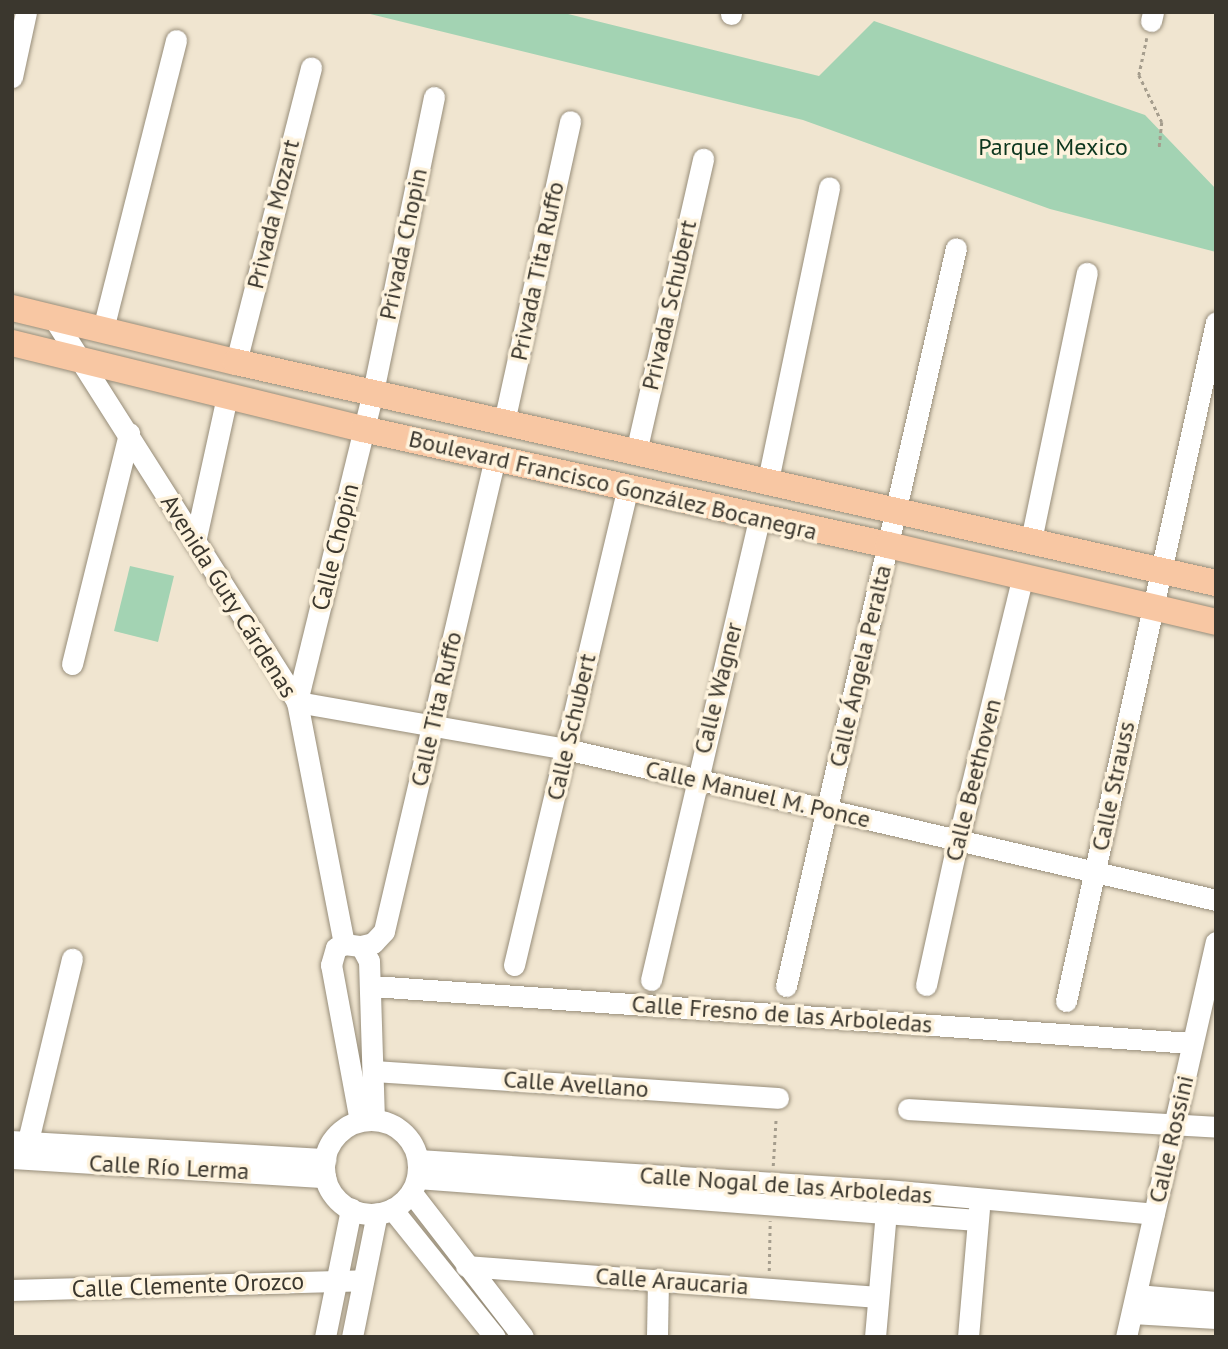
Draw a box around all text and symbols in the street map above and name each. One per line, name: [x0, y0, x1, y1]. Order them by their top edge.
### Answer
park label: Parque Mexico: [978, 133, 1128, 161]
street label: Privada Mozart: [241, 136, 305, 292]
street label: Privada Chopin: [373, 166, 433, 322]
street label: Privada Tita Ruffo: [504, 179, 570, 363]
street label: Privada Schubert: [635, 217, 703, 393]
street label: Boulevard Francisco González Bocanegra: [406, 424, 820, 546]
street label: Calle Chopin: [305, 480, 365, 614]
street label: Avenida Guty Cárdenas: [155, 489, 303, 703]
street label: Calle Ángela Peralta: [823, 562, 897, 770]
street label: Calle Wagner: [688, 619, 748, 757]
street label: Calle Tita Ruffo: [404, 628, 468, 790]
street label: Calle Schubert: [540, 651, 602, 803]
street label: Calle Beethoven: [939, 696, 1007, 864]
street label: Calle Strauss: [1085, 718, 1141, 854]
street label: Calle Manuel M. Ponce: [642, 754, 874, 834]
street label: Calle Fresno de las Arboledas: [630, 989, 934, 1039]
street label: Calle Avellano: [502, 1065, 650, 1103]
street label: Calle Rossini: [1142, 1072, 1200, 1206]
street label: Calle Río Lerma: [88, 1148, 250, 1186]
street label: Calle Nogal de las Arboledas: [638, 1160, 934, 1210]
street label: Calle Araucaria: [594, 1261, 750, 1301]
street label: Calle Clemente Orozco: [71, 1267, 305, 1303]

